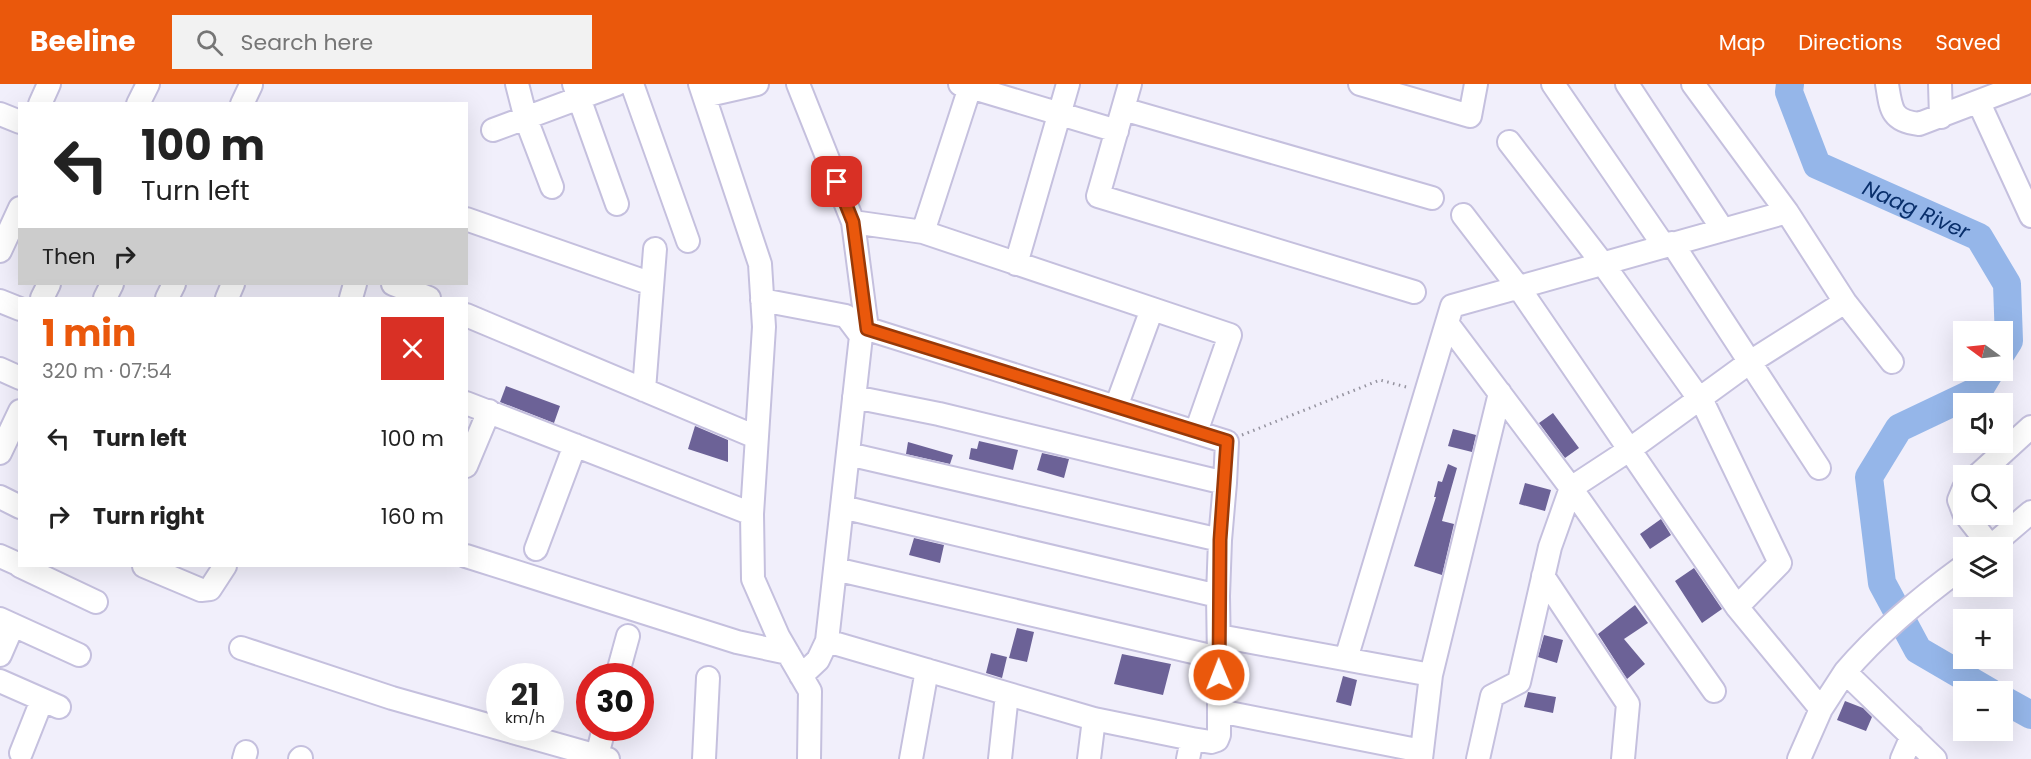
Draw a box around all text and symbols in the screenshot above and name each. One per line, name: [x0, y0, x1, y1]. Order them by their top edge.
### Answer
search box: [172, 15, 592, 69]
text: Beeline: [30, 22, 136, 61]
icon: search: [193, 26, 226, 59]
text: Search here: [241, 27, 373, 58]
text: Map: [1719, 28, 1765, 57]
text: Directions: [1798, 28, 1902, 57]
text: Saved: [1935, 28, 2001, 57]
text: 100 m: [141, 116, 265, 175]
icon: left: [42, 126, 120, 204]
pin: [811, 156, 862, 207]
icon: arrive: [820, 165, 853, 198]
text: Turn left: [141, 172, 250, 209]
water label: Naag River: [1858, 173, 1976, 246]
icon: right: [108, 240, 141, 273]
text: Then: [42, 241, 96, 272]
text: 1 min: [42, 308, 136, 359]
button: close: [381, 317, 444, 380]
north arrow: [1953, 321, 2013, 381]
map controls: [1953, 321, 2013, 741]
text: 320 m · 07:54: [42, 357, 172, 385]
button: sound: [1953, 393, 2013, 453]
icon: left: [42, 422, 75, 455]
text: Turn left: [93, 423, 187, 454]
text: 100 m: [381, 423, 444, 454]
button: search: [1953, 465, 2013, 525]
icon: right: [42, 500, 75, 533]
text: Turn right: [93, 501, 204, 532]
text: 160 m: [381, 501, 444, 532]
button: layers: [1953, 537, 2013, 597]
button: +: [1953, 609, 2013, 669]
position arrow: [1187, 643, 1251, 707]
speed limit sign: 30: [576, 663, 654, 741]
text: 21: [511, 673, 539, 716]
button: −: [1953, 681, 2013, 741]
text: km/h: [505, 707, 545, 728]

